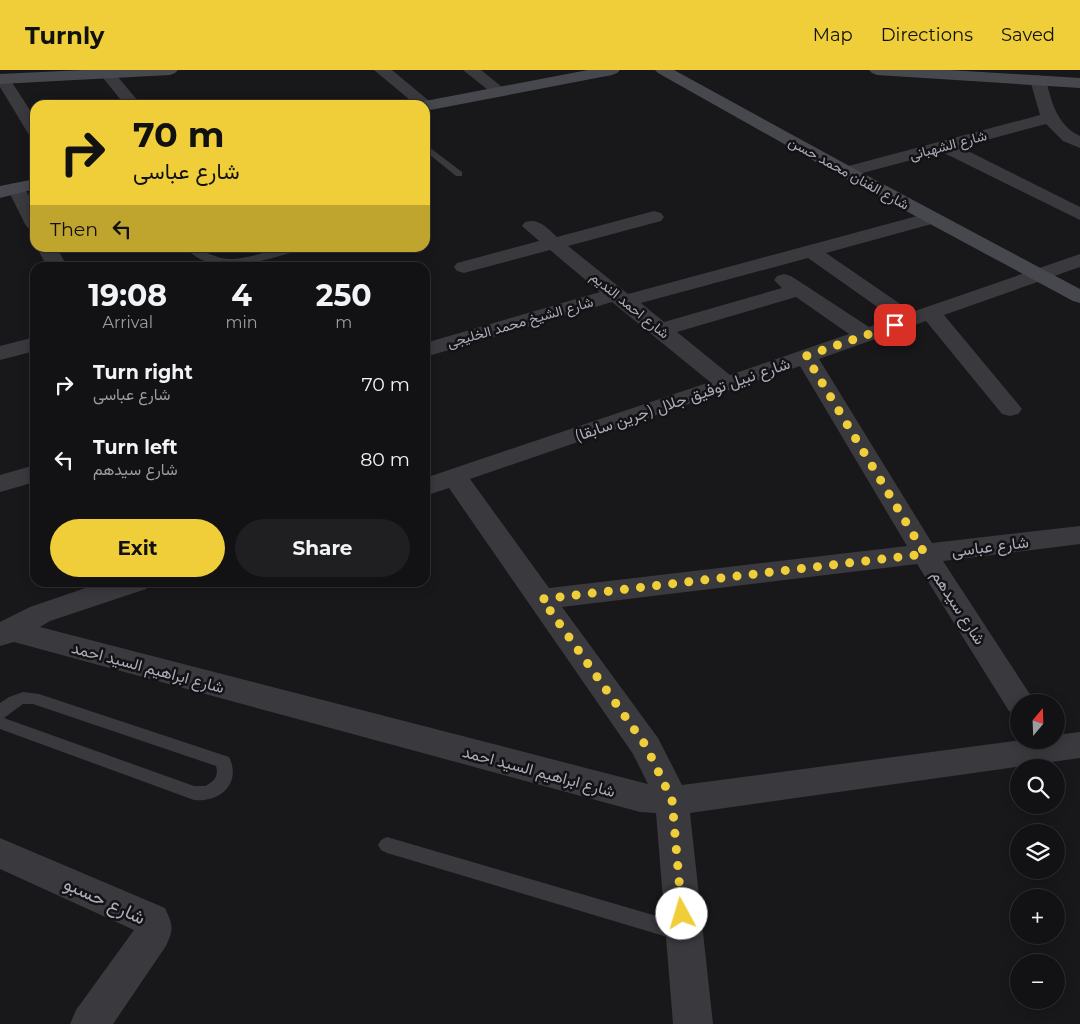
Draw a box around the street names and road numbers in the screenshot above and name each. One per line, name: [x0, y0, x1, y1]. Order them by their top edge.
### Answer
street label: شارع الشهبانى: [907, 126, 989, 166]
street label: شارع الفنان محمد حسن: [785, 132, 912, 215]
street label: شارع احمد النديم: [586, 268, 673, 344]
street label: شارع الشيخ محمد الخليجى: [445, 293, 596, 353]
street label: شارع نبيل توفيق جلال (جرين سابقا): [572, 354, 793, 447]
street label: شارع عباسى: [950, 532, 1030, 563]
street label: شارع سيدهم: [926, 567, 990, 649]
street label: شارع ابراهيم السيد احمد: [69, 638, 226, 699]
street label: شارع ابراهيم السيد احمد: [460, 742, 617, 803]
street label: شارع حسبو: [60, 872, 149, 930]

